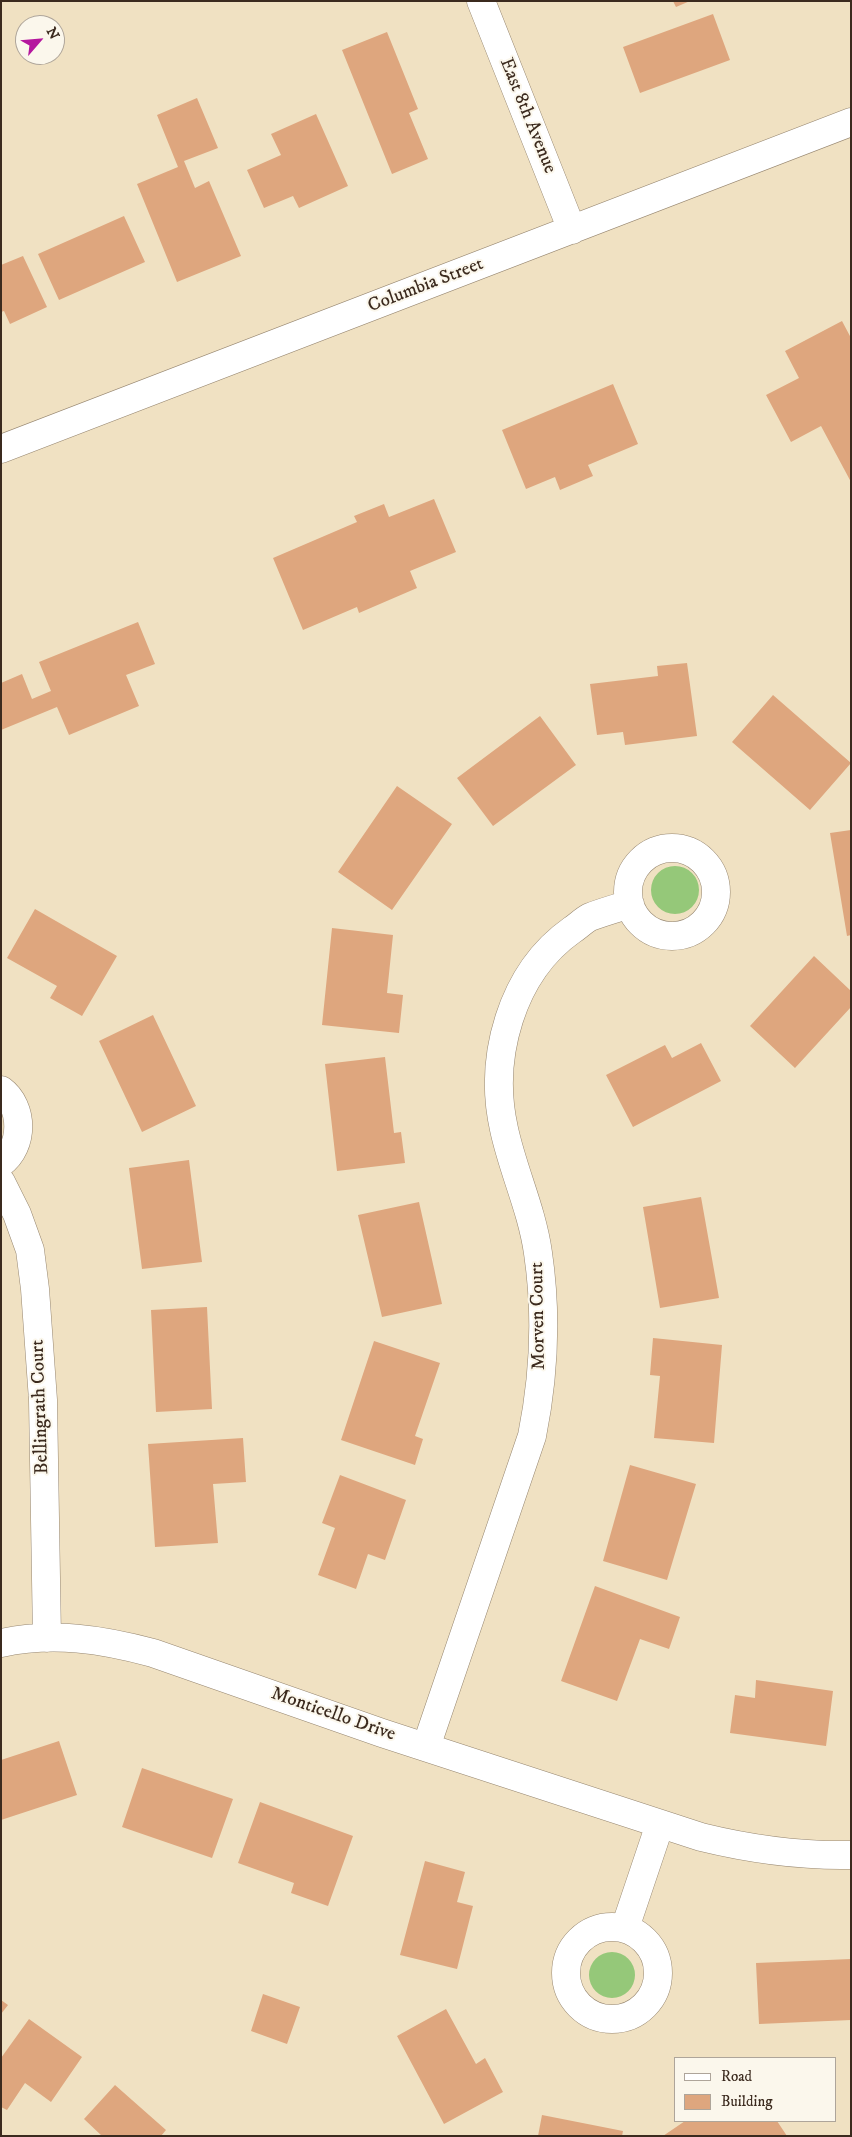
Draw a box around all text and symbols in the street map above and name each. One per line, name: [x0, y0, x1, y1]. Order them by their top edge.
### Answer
north arrow: [15, 15, 65, 65]
text: N: [42, 24, 63, 43]
street label: East 8th Avenue: [493, 55, 561, 177]
street label: Columbia Street: [365, 254, 487, 318]
street label: Morven Court: [527, 1262, 551, 1370]
street label: Bellingrath Court: [27, 1339, 55, 1475]
street label: Monticello Drive: [268, 1683, 398, 1747]
legend: [674, 2057, 837, 2122]
text: Road: [721, 2067, 752, 2086]
text: Building: [721, 2092, 773, 2111]

